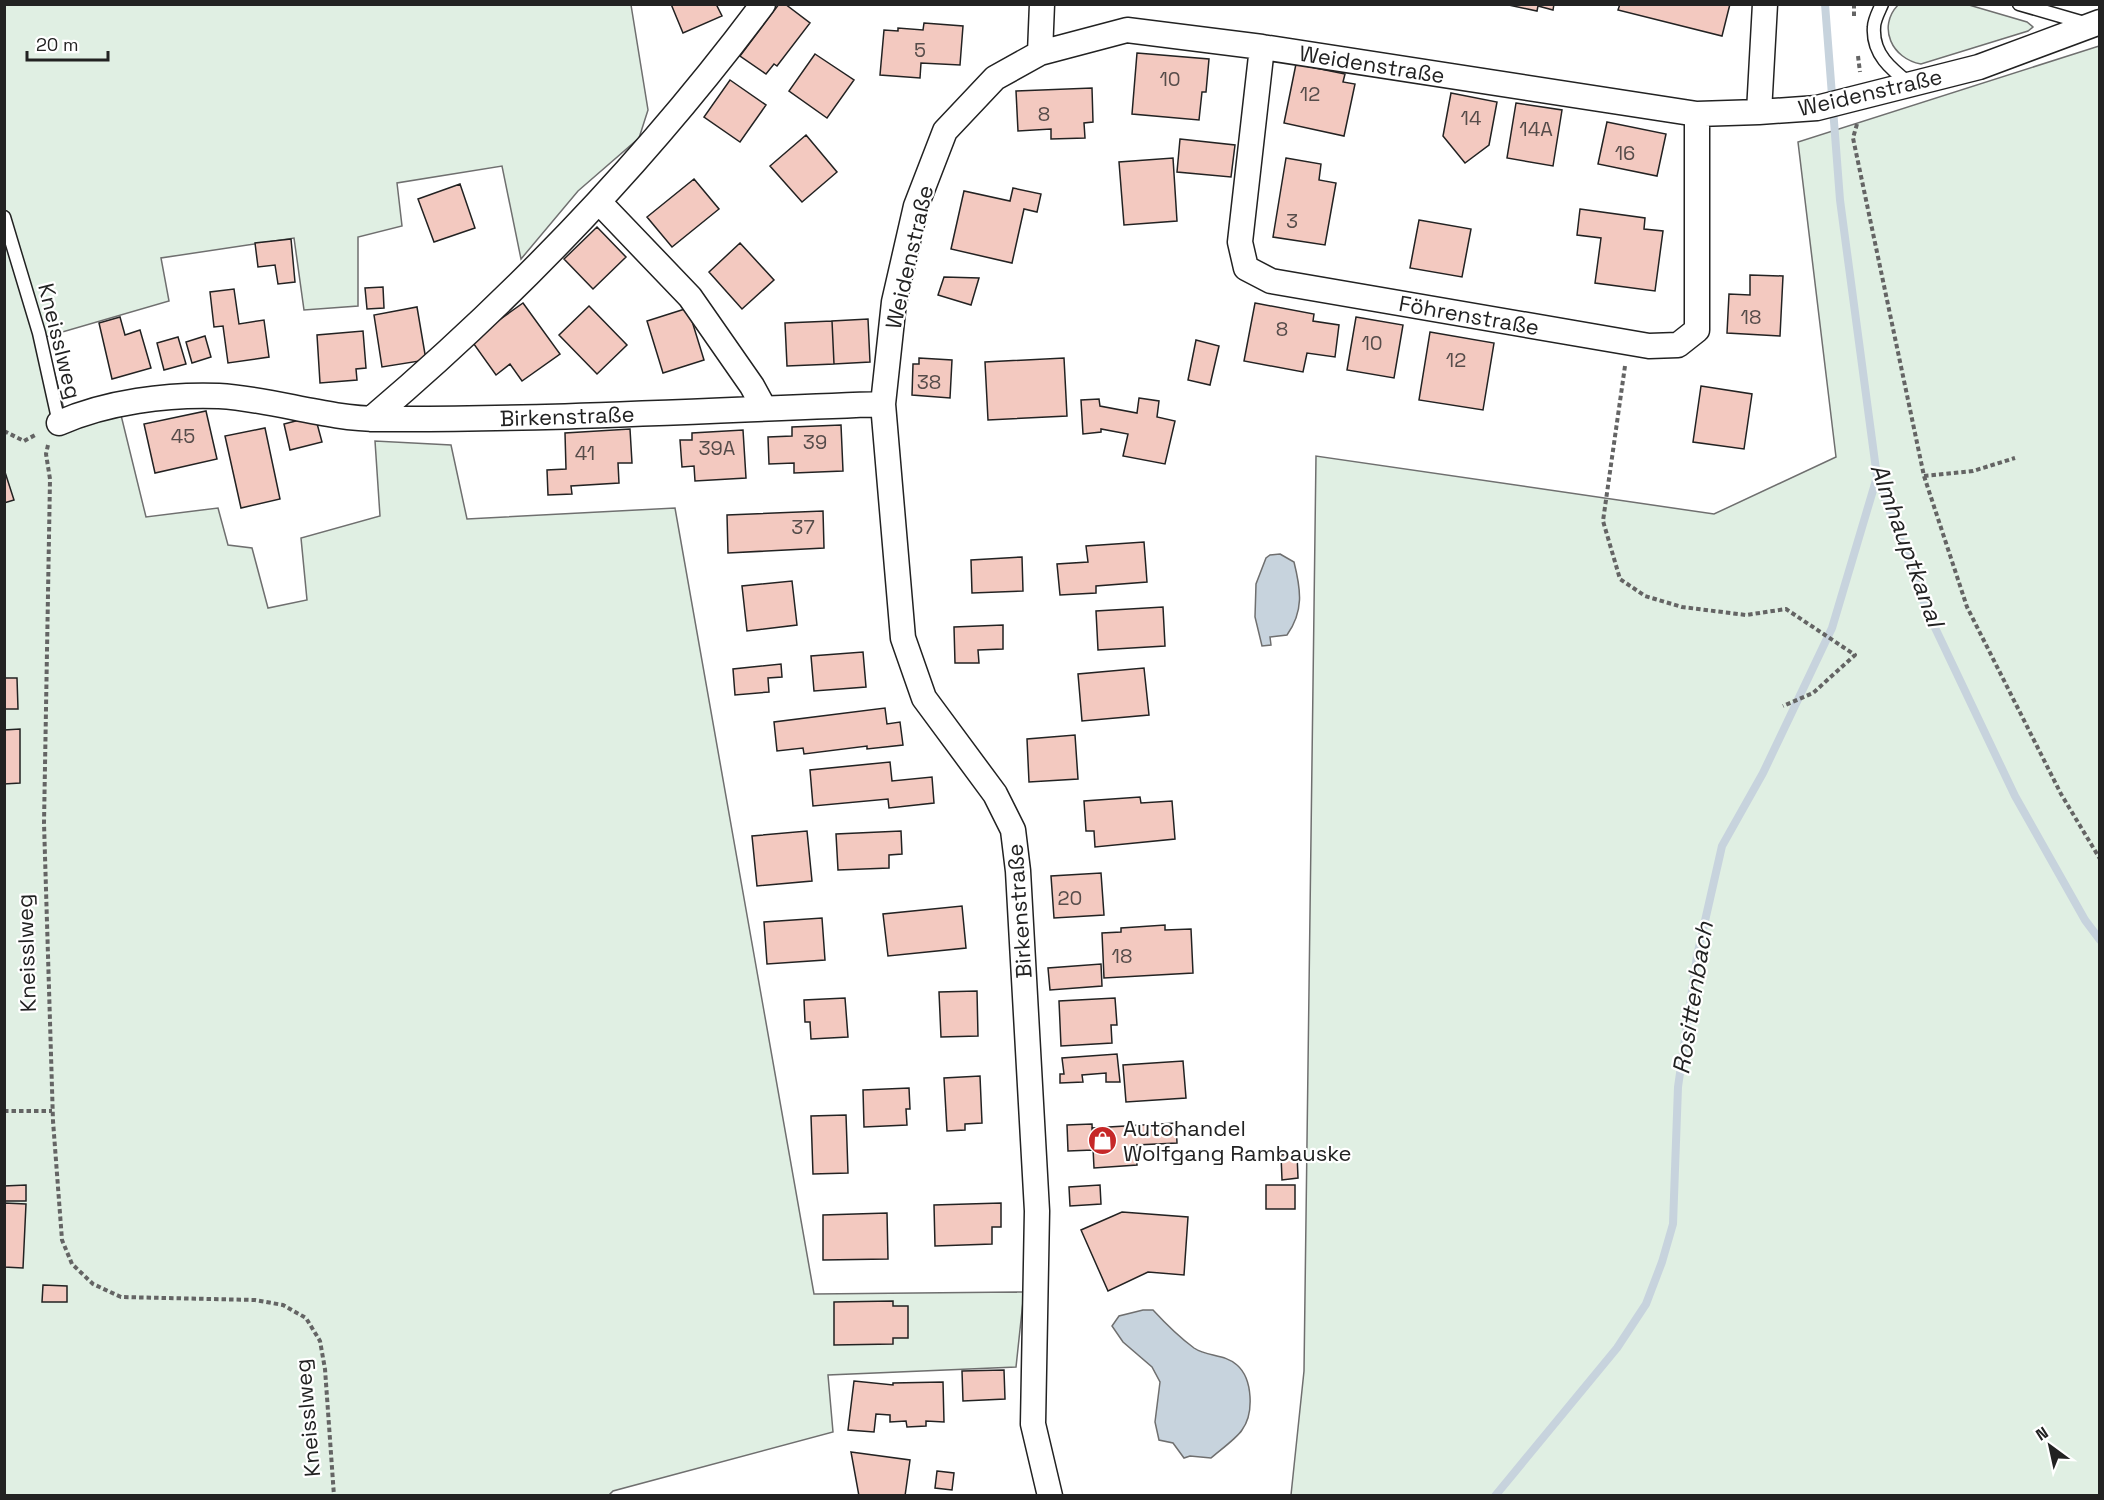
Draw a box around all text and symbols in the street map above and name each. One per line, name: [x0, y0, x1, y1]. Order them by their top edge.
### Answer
scale bar: [27, 24, 108, 62]
text: 20 m: [36, 33, 79, 56]
house number: 5: [914, 37, 926, 63]
street label: Weidenstraße: [1297, 39, 1447, 89]
street label: Weidenstraße: [1795, 62, 1945, 122]
house number: 10: [1159, 66, 1181, 92]
house number: 12: [1300, 81, 1320, 107]
house number: 8: [1038, 101, 1050, 127]
house number: 14: [1461, 105, 1481, 131]
house number: 14A: [1519, 116, 1553, 142]
house number: 16: [1615, 140, 1635, 166]
street label: Weidenstraße: [879, 182, 939, 332]
house number: 3: [1286, 208, 1298, 234]
street label: Kneisslweg: [32, 280, 88, 402]
street label: Föhrenstraße: [1397, 289, 1541, 341]
house number: 18: [1741, 304, 1761, 330]
house number: 8: [1276, 316, 1288, 342]
house number: 10: [1361, 330, 1383, 356]
house number: 12: [1446, 347, 1466, 373]
house number: 38: [917, 369, 941, 395]
street label: Birkenstraße: [499, 400, 635, 432]
house number: 45: [171, 423, 195, 449]
house number: 39: [803, 429, 827, 455]
house number: 39A: [699, 435, 736, 461]
house number: 41: [575, 440, 595, 466]
water label: Almhauptkanal: [1864, 459, 1952, 634]
house number: 37: [791, 514, 815, 540]
street label: Birkenstraße: [1000, 843, 1038, 979]
house number: 20: [1058, 885, 1082, 911]
street label: Kneisslweg: [10, 893, 42, 1013]
water label: Rosittenbach: [1665, 918, 1720, 1076]
house number: 18: [1112, 943, 1132, 969]
place label: Autohandel Wolfgang Rambauske: [1123, 1114, 1352, 1167]
shop icon: Autohandel Wolfgang Rambauske: [1086, 1125, 1118, 1157]
street label: Kneisslweg: [288, 1358, 326, 1478]
north arrow: [2020, 1416, 2080, 1476]
text: N: [2032, 1422, 2052, 1446]

